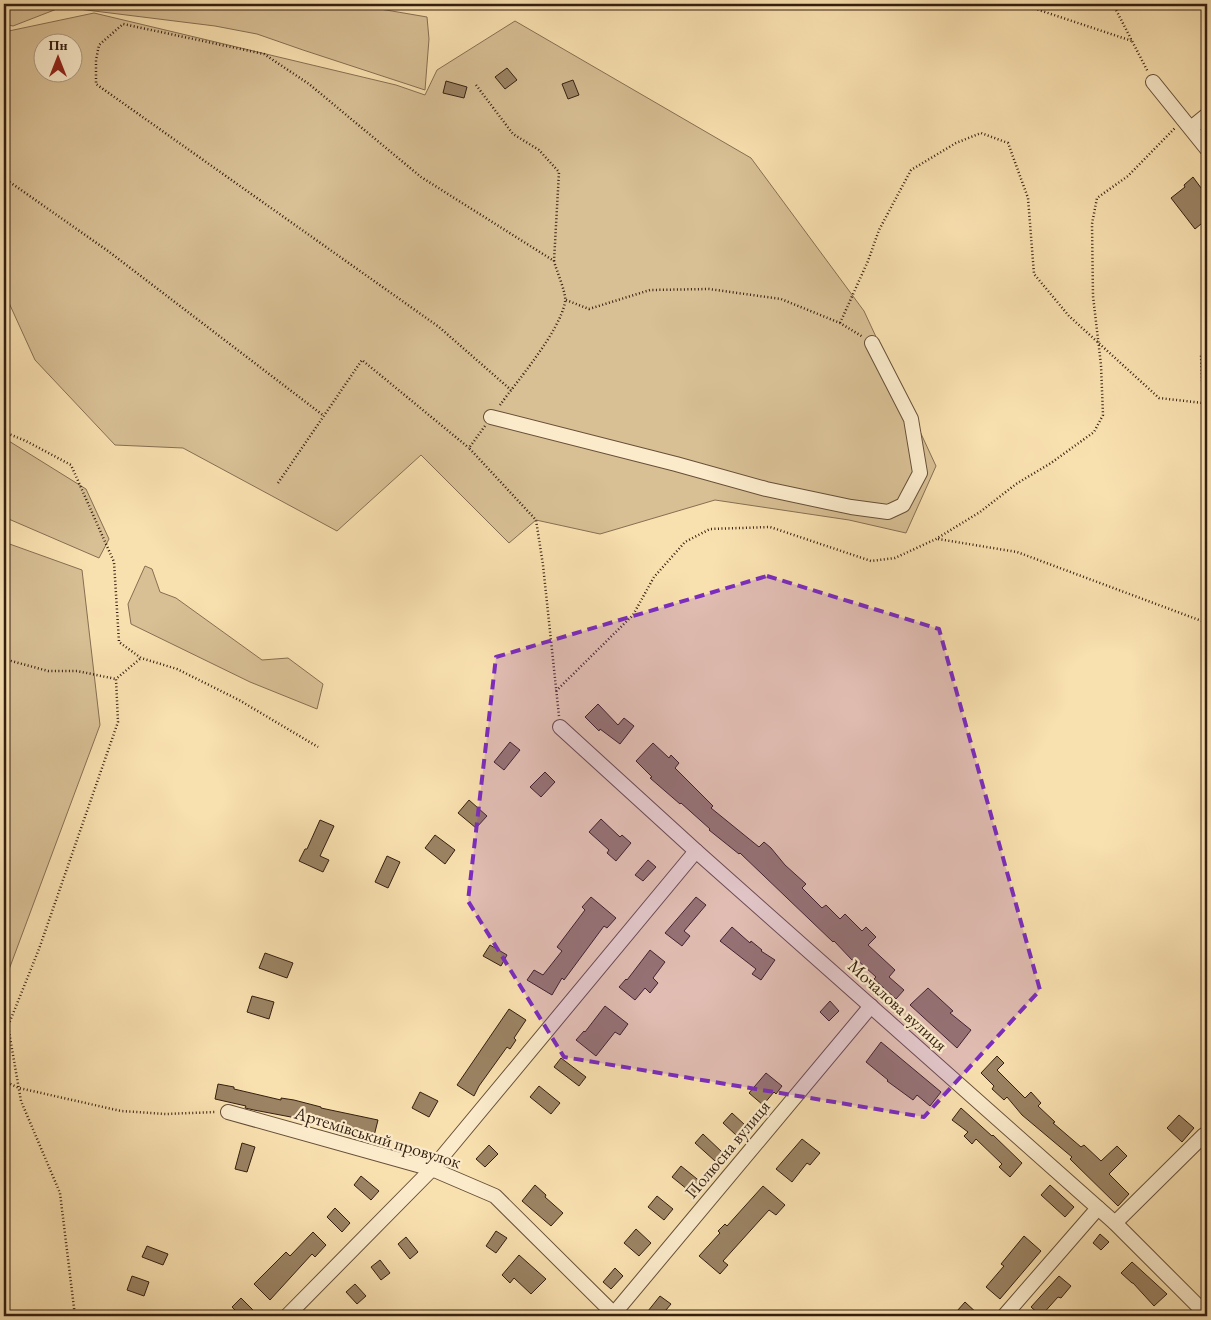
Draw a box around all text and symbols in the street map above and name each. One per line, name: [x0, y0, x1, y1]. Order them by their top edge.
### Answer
north arrow: [32, 32, 82, 82]
text: Пн: [48, 36, 68, 54]
street label: Мочалова вулиця: [843, 954, 953, 1056]
street label: Полюсна вулиця: [679, 1095, 775, 1203]
street label: Артемівський провулок: [291, 1100, 464, 1173]

